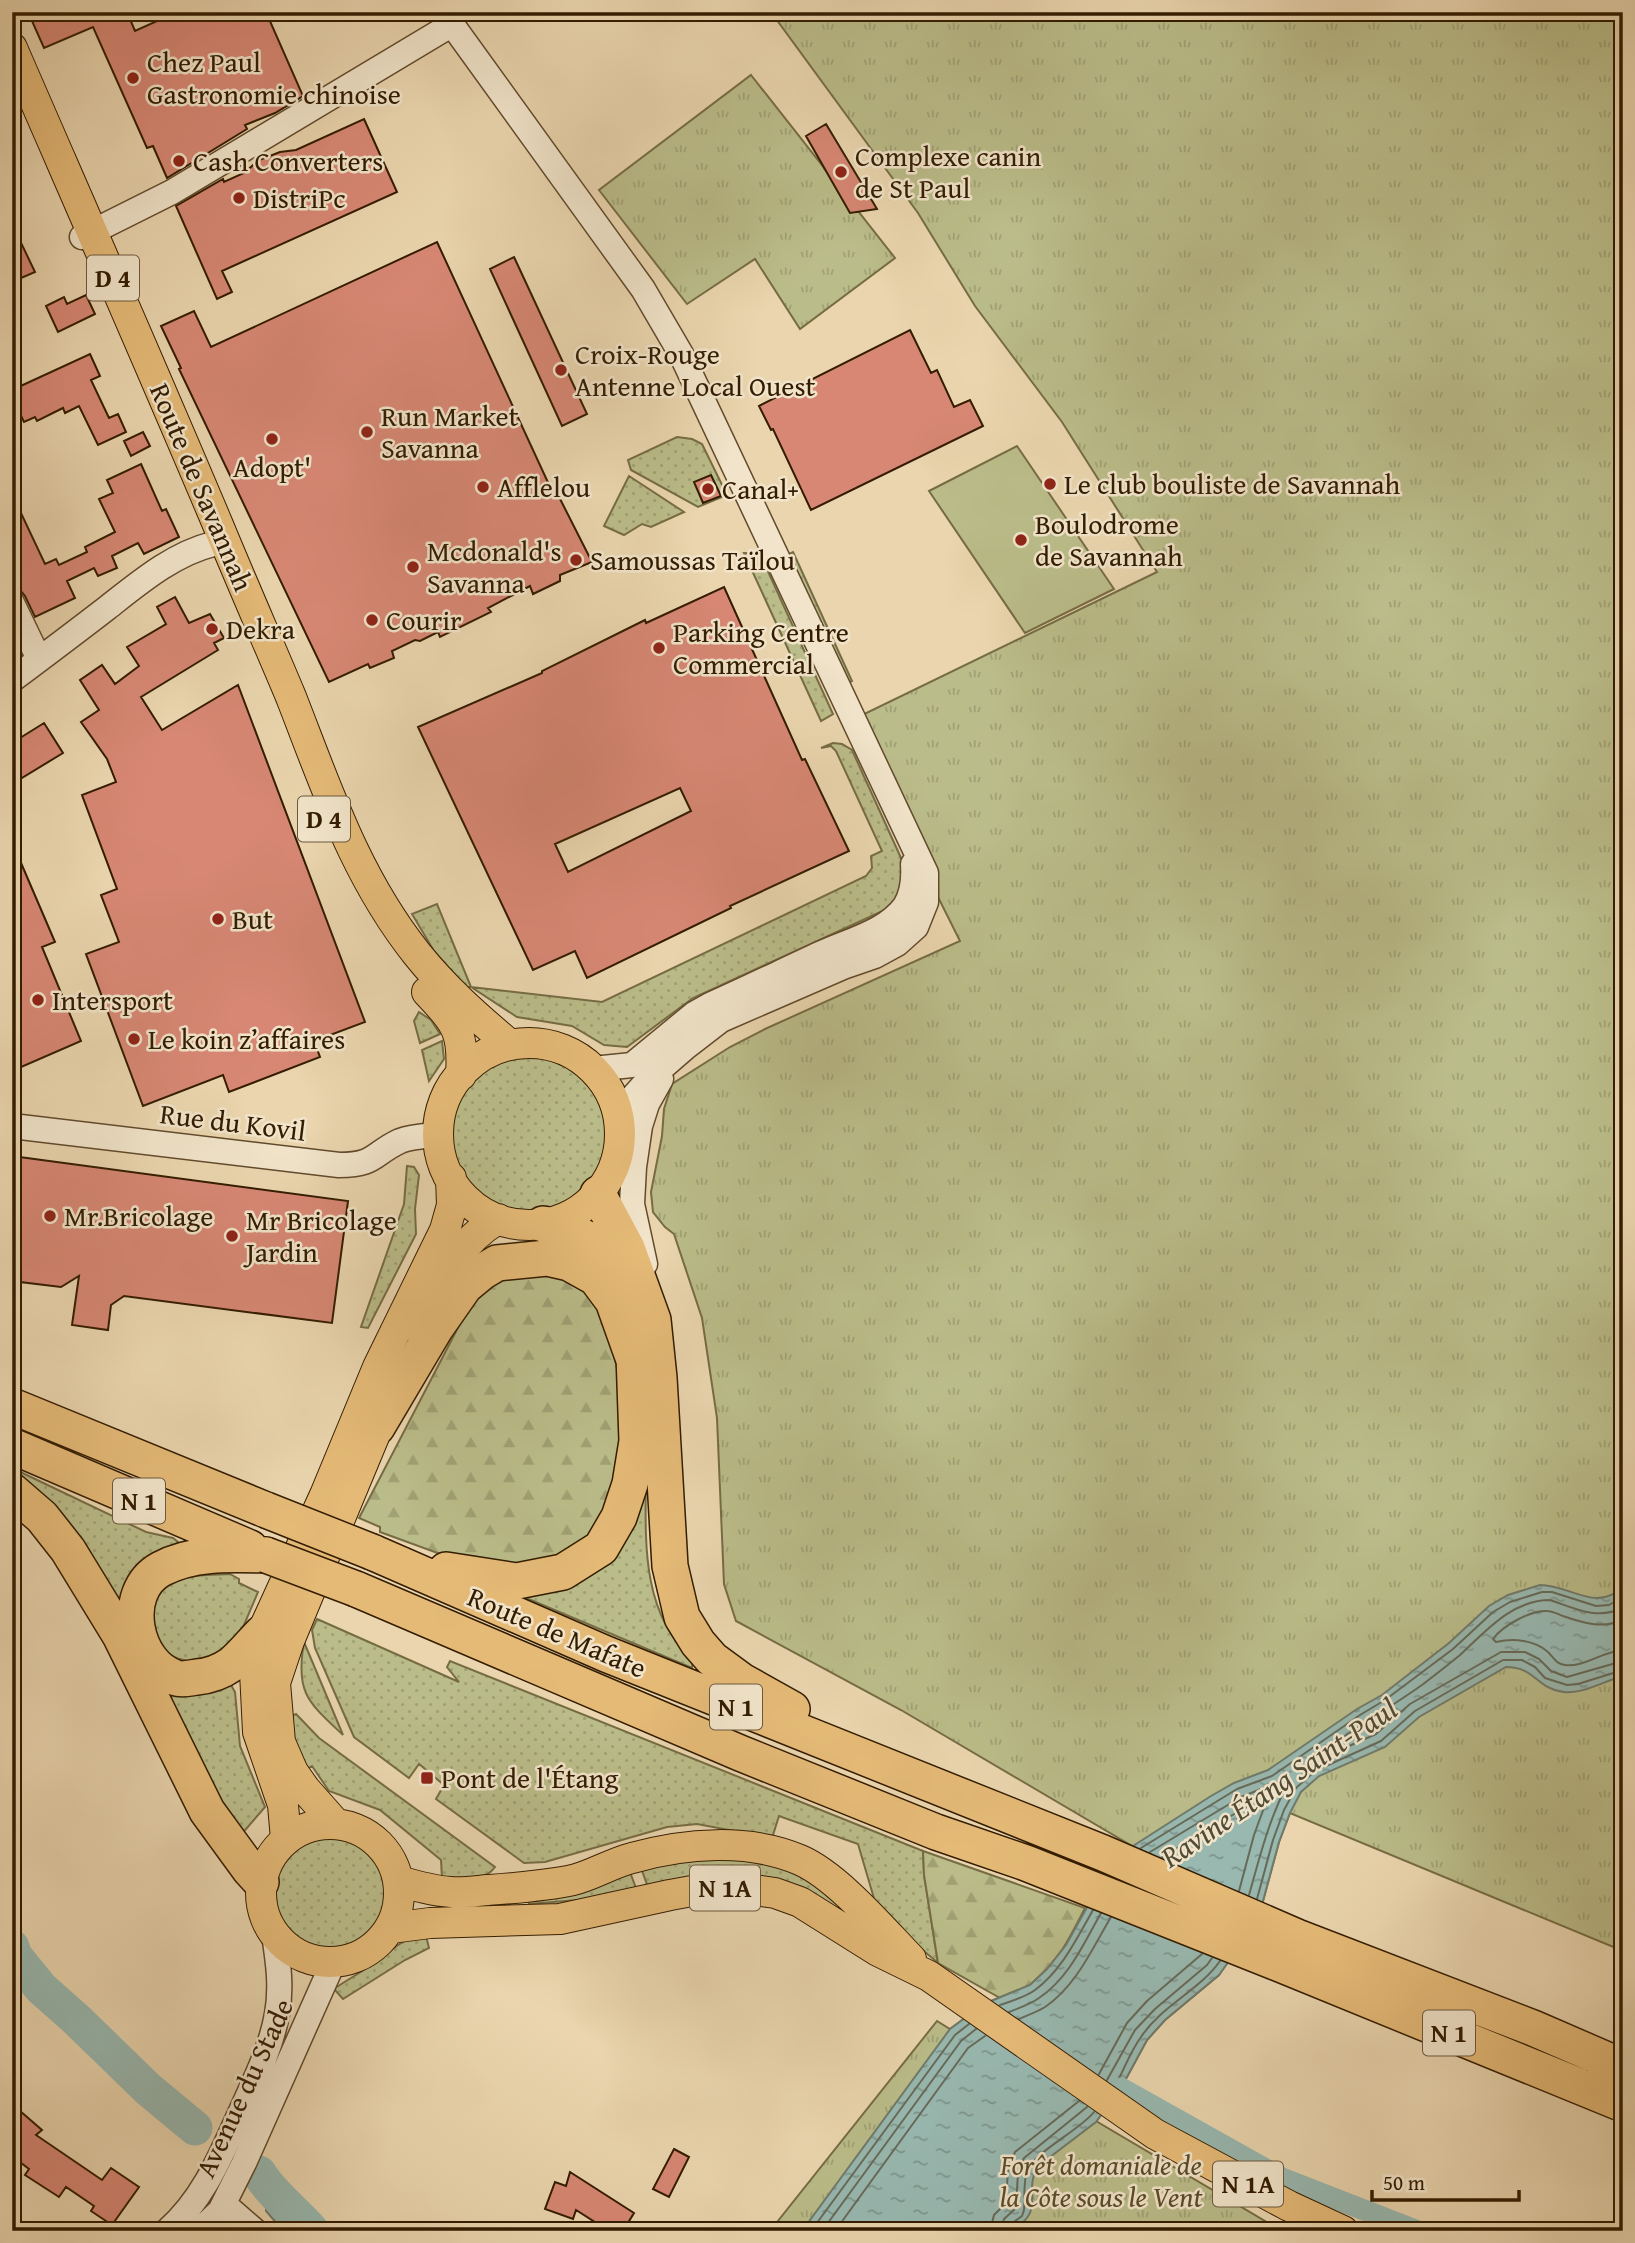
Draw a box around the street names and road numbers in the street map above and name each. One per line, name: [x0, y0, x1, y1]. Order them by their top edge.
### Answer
road number: D 4: [87, 256, 139, 300]
street label: Route de Savannah: [140, 376, 265, 597]
road number: D 4: [298, 796, 350, 842]
street label: Rue du Kovil: [158, 1092, 309, 1151]
road number: N 1: [113, 1478, 165, 1524]
street label: Route de Mafate: [462, 1575, 653, 1688]
road number: N 1: [710, 1684, 762, 1730]
road number: N 1A: [690, 1866, 760, 1910]
street label: Avenue du Stade: [184, 1992, 303, 2184]
road number: N 1: [1423, 2010, 1475, 2056]
road number: N 1A: [1213, 2162, 1283, 2206]

